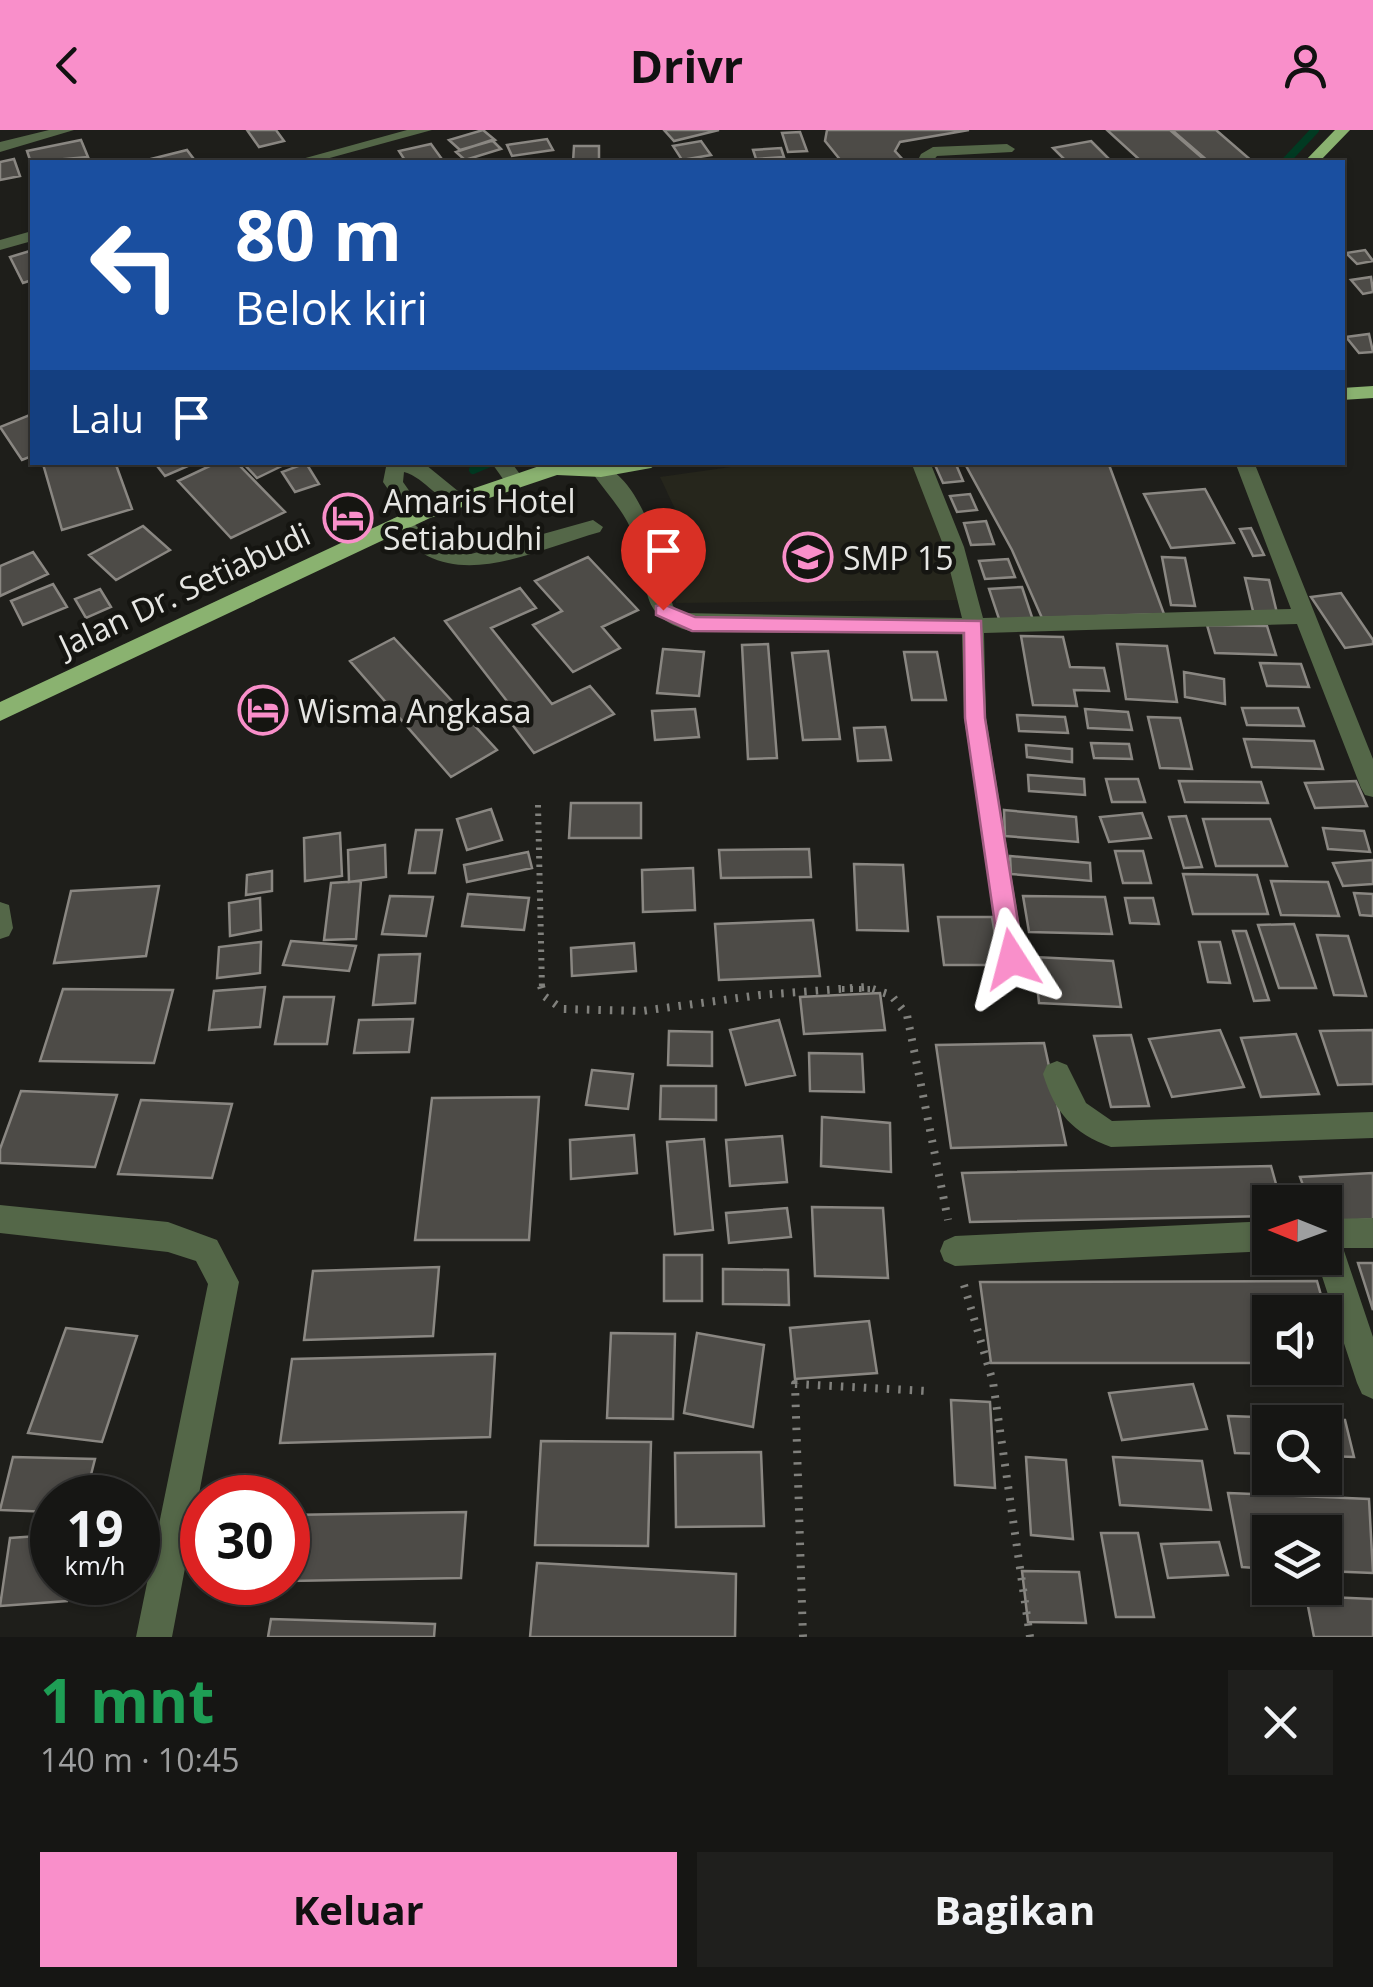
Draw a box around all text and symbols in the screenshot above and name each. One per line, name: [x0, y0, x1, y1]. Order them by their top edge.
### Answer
text: Drivr: [630, 35, 743, 96]
icon: back: [40, 38, 95, 93]
icon: person: [1278, 38, 1333, 93]
text: 80 m: [235, 186, 402, 282]
icon: left: [70, 200, 200, 330]
text: Belok kiri: [235, 277, 428, 338]
icon: arrive: [164, 390, 219, 445]
text: Lalu: [70, 392, 144, 444]
place label: Amaris Hotel Setiabudhi: [383, 479, 576, 559]
hotel icon: Amaris Hotel Setiabudhi: [322, 492, 374, 544]
pin: [621, 508, 706, 611]
street label: Jalan Dr. Setiabudi: [49, 512, 317, 667]
icon: arrive: [636, 523, 691, 578]
school or university icon: SMP 15: [782, 531, 834, 583]
place label: SMP 15: [843, 536, 953, 579]
hotel icon: Wisma Angkasa: [237, 684, 289, 736]
place label: Wisma Angkasa: [298, 689, 531, 732]
position arrow: [960, 907, 1064, 1011]
north arrow: [1252, 1185, 1342, 1275]
map controls: [1252, 1185, 1342, 1605]
button: sound: [1252, 1295, 1342, 1385]
button: search: [1252, 1405, 1342, 1495]
speed limit sign: 30: [180, 1475, 310, 1605]
text: 19: [66, 1494, 124, 1562]
button: layers: [1252, 1515, 1342, 1605]
text: km/h: [65, 1548, 125, 1582]
text: 1 mnt: [40, 1659, 214, 1741]
button: close: [1228, 1670, 1333, 1775]
text: 140 m · 10:45: [40, 1738, 239, 1781]
button: Keluar: [40, 1852, 677, 1967]
button: Bagikan: [697, 1852, 1333, 1967]

